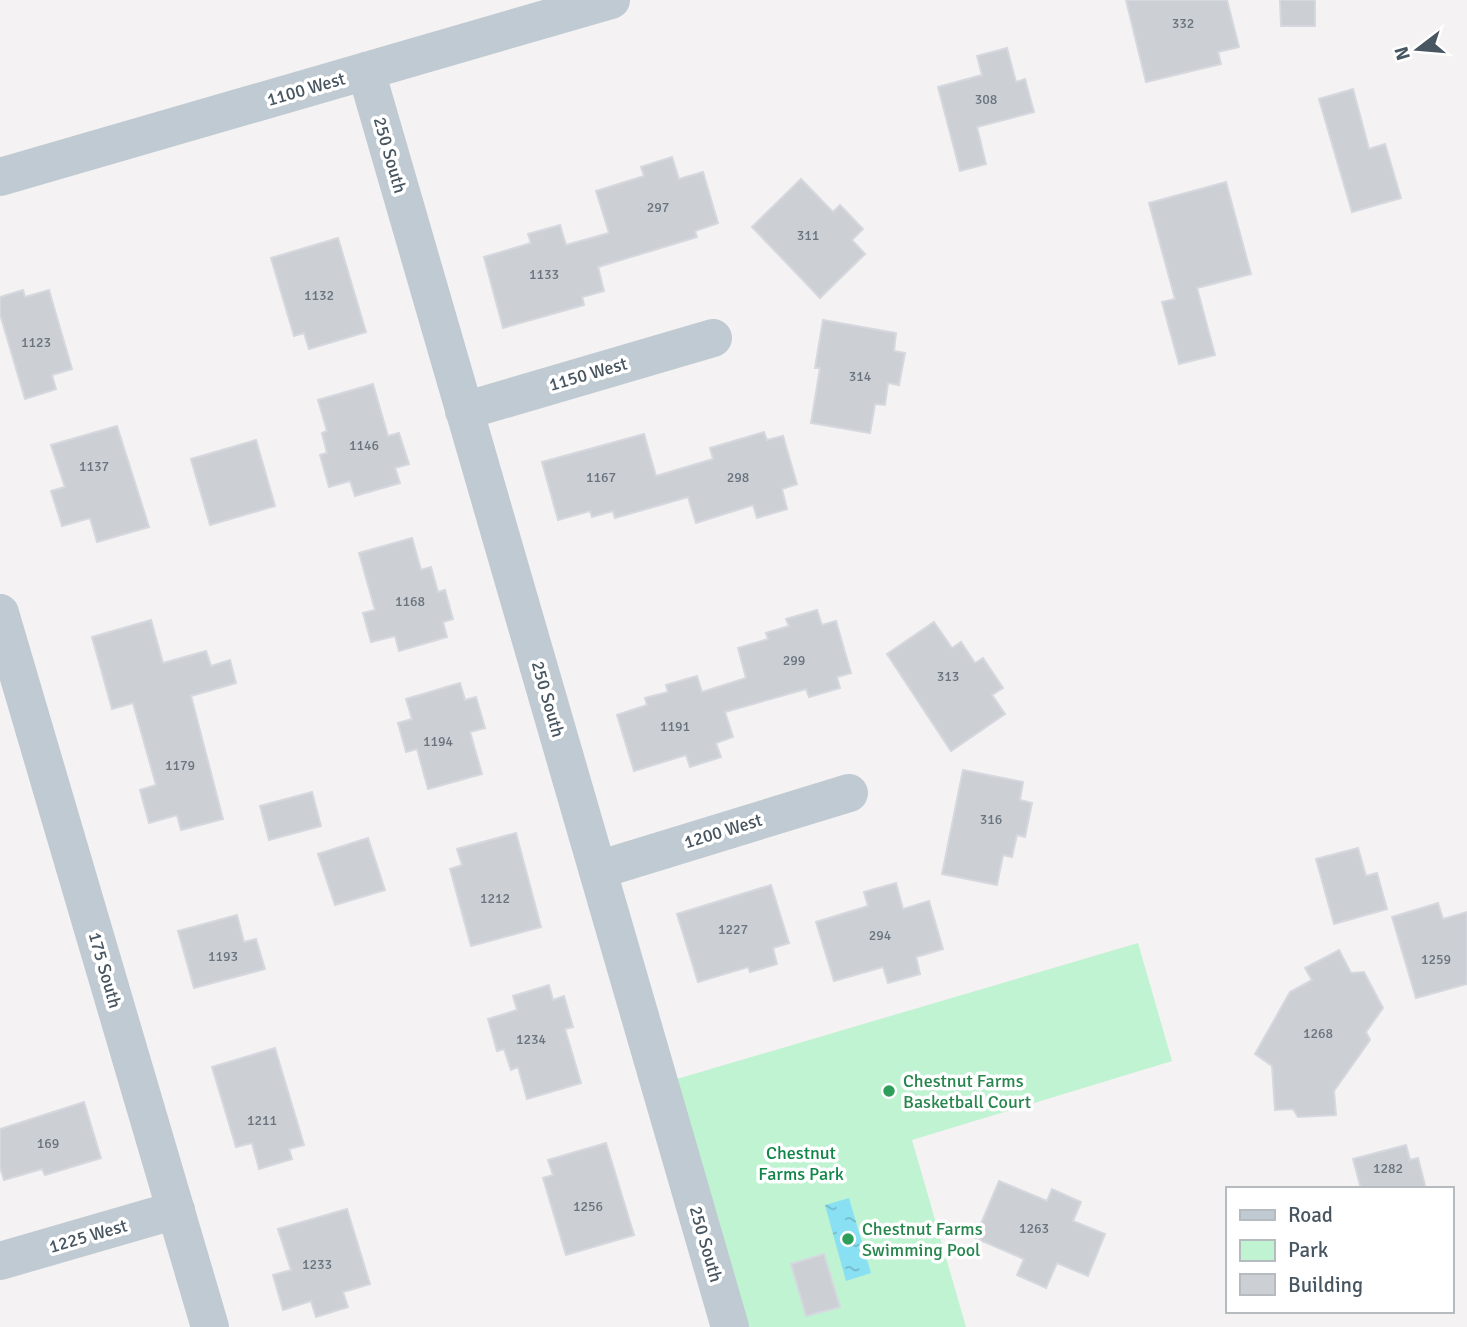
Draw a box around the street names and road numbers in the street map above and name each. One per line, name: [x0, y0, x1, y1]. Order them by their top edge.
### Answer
street label: 1100 West: [264, 67, 348, 111]
street label: 250 South: [369, 114, 411, 196]
street label: 1150 West: [546, 352, 630, 396]
street label: 250 South: [527, 658, 569, 740]
street label: 1200 West: [681, 809, 765, 853]
street label: 175 South: [84, 929, 126, 1011]
street label: 250 South: [685, 1203, 727, 1285]
street label: 1225 West: [46, 1214, 130, 1258]

